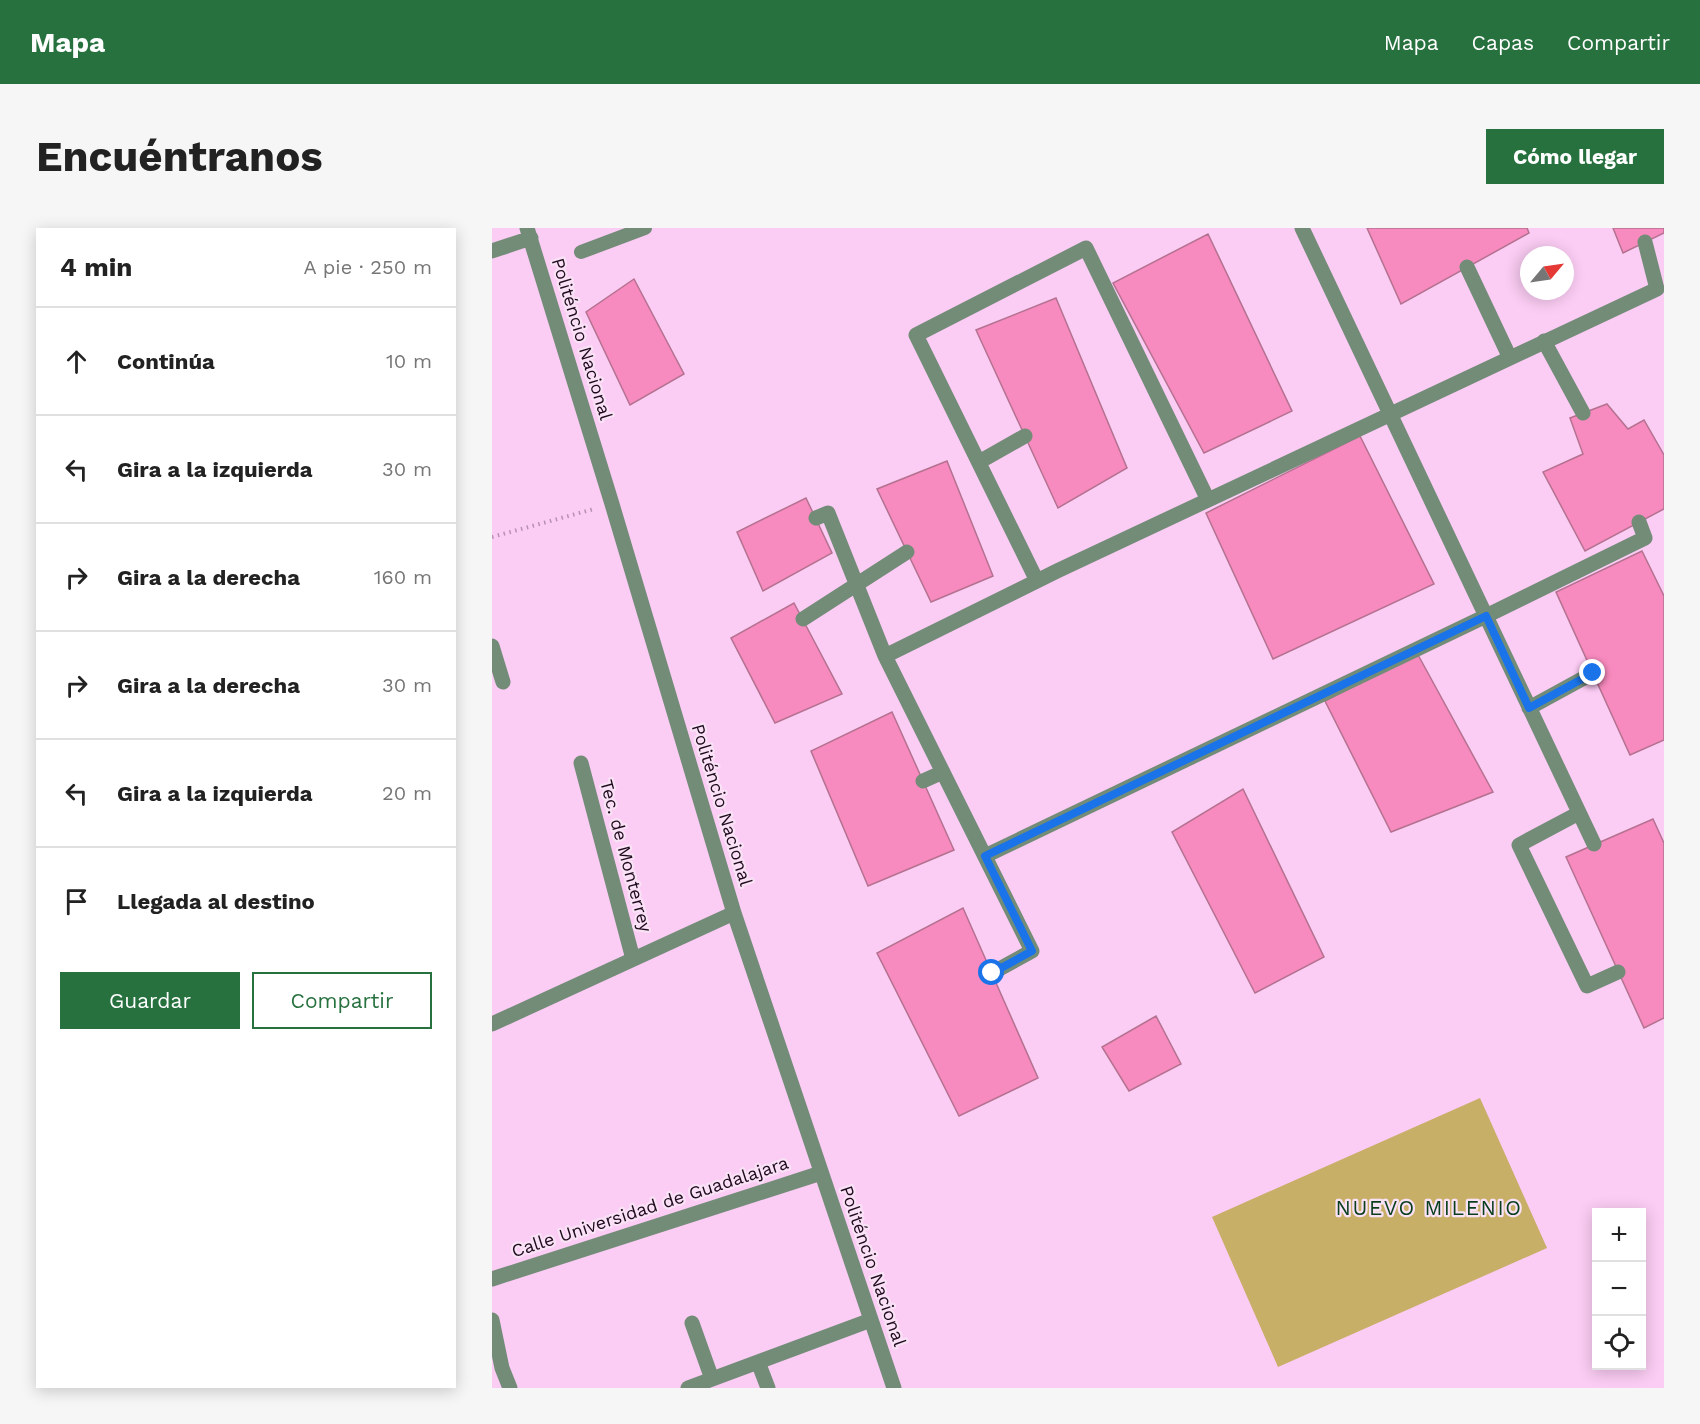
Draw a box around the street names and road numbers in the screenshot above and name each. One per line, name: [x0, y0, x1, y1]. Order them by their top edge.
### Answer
street label: Politéncio Nacional: [548, 255, 617, 423]
street label: Politéncio Nacional: [688, 721, 757, 889]
street label: Tec. de Monterrey: [596, 777, 657, 935]
street label: Calle Universidad de Guadalajara: [509, 1152, 791, 1261]
street label: Politéncio Nacional: [836, 1183, 911, 1349]

